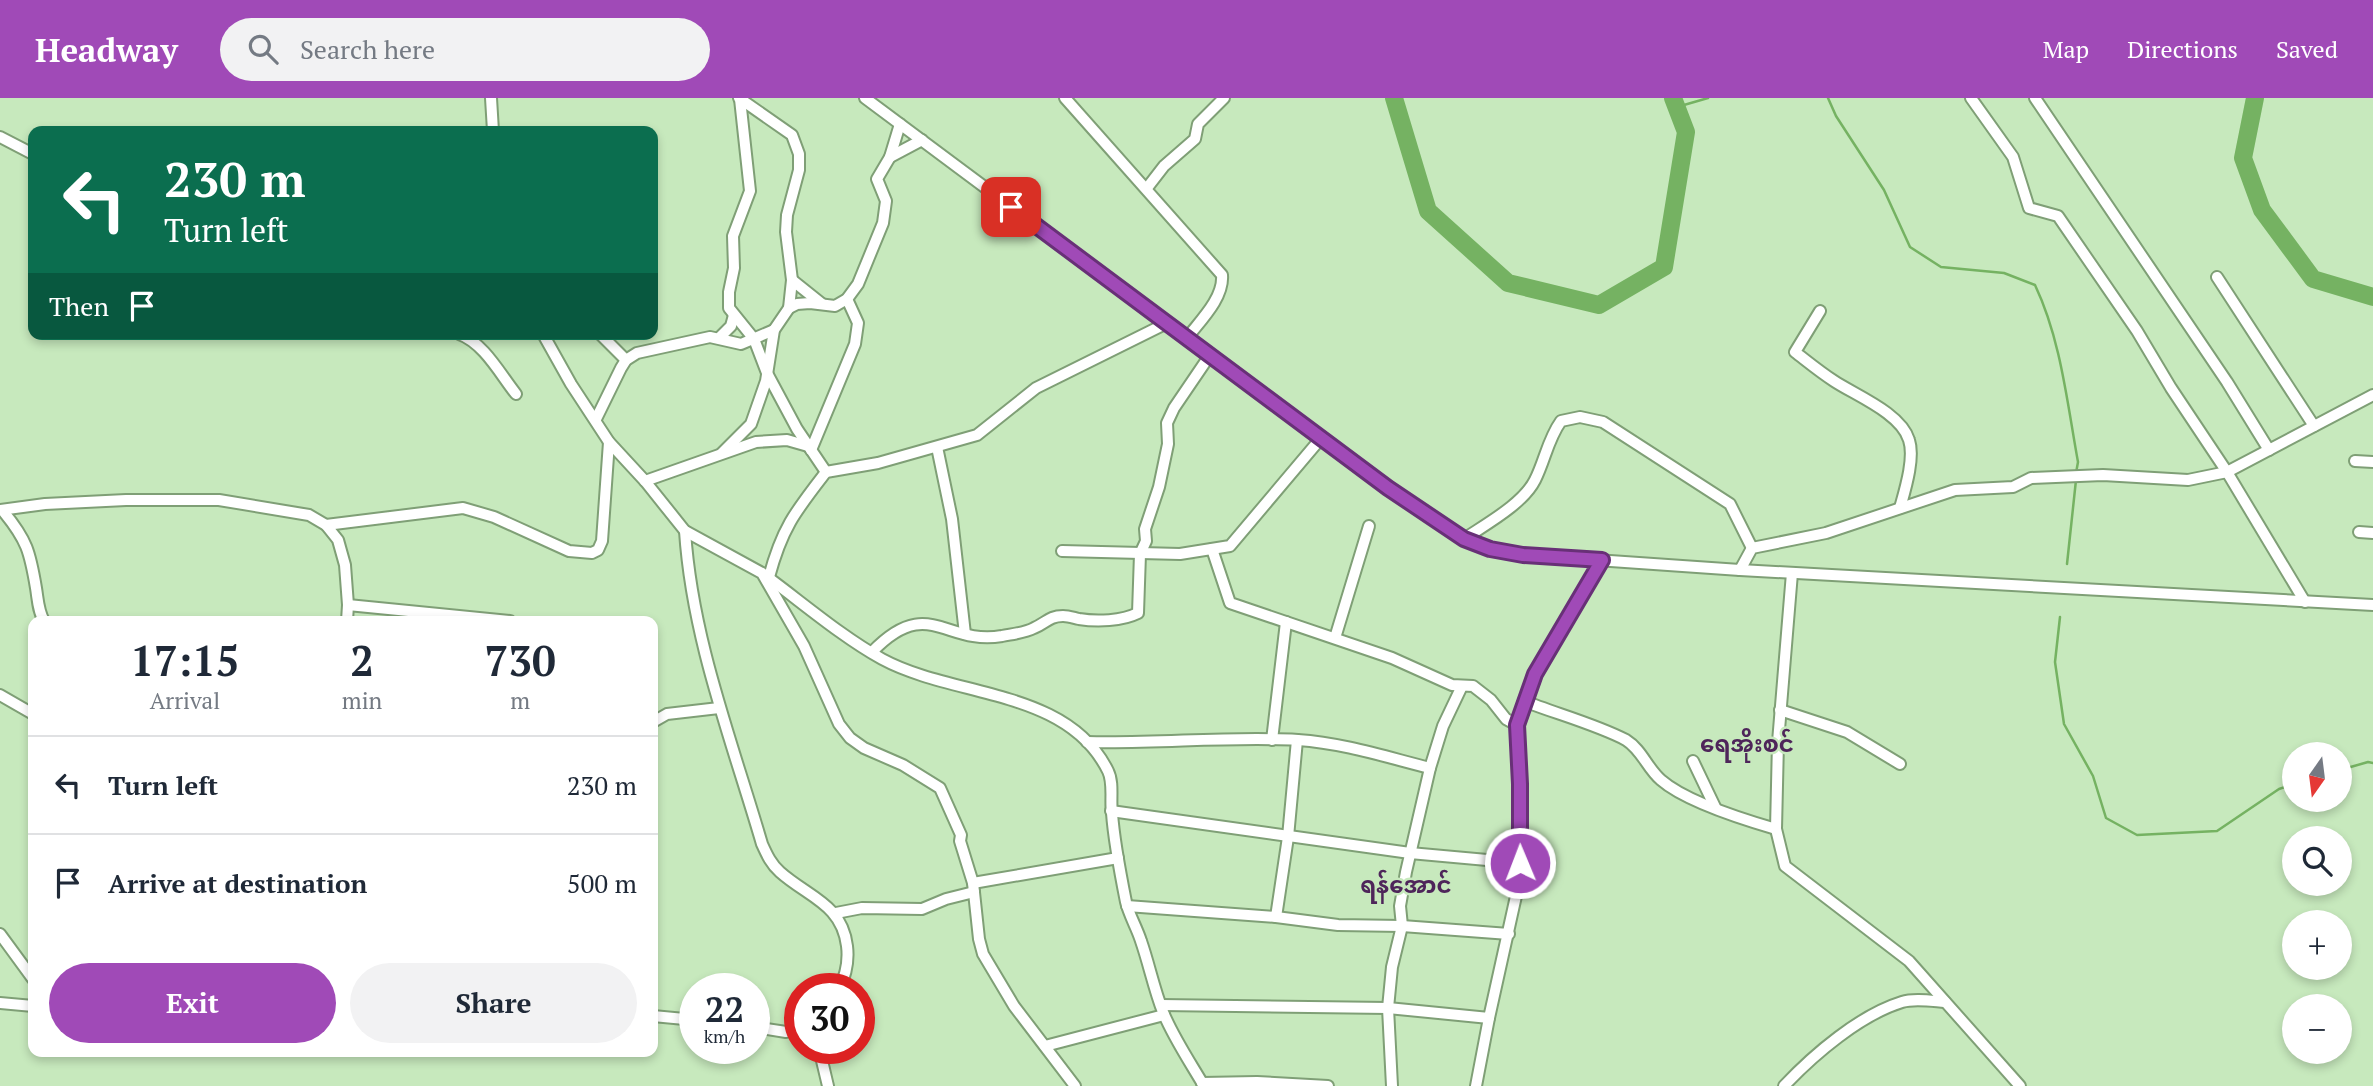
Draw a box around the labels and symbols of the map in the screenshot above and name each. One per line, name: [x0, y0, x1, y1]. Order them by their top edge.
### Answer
pin: [981, 177, 1041, 237]
district label: ရေအိုးစင်: [1700, 728, 1794, 763]
north arrow: [2282, 742, 2352, 812]
position arrow: [1483, 826, 1557, 900]
district label: ရန်အောင်: [1360, 869, 1452, 904]
speed limit sign: 30: [784, 973, 875, 1064]

